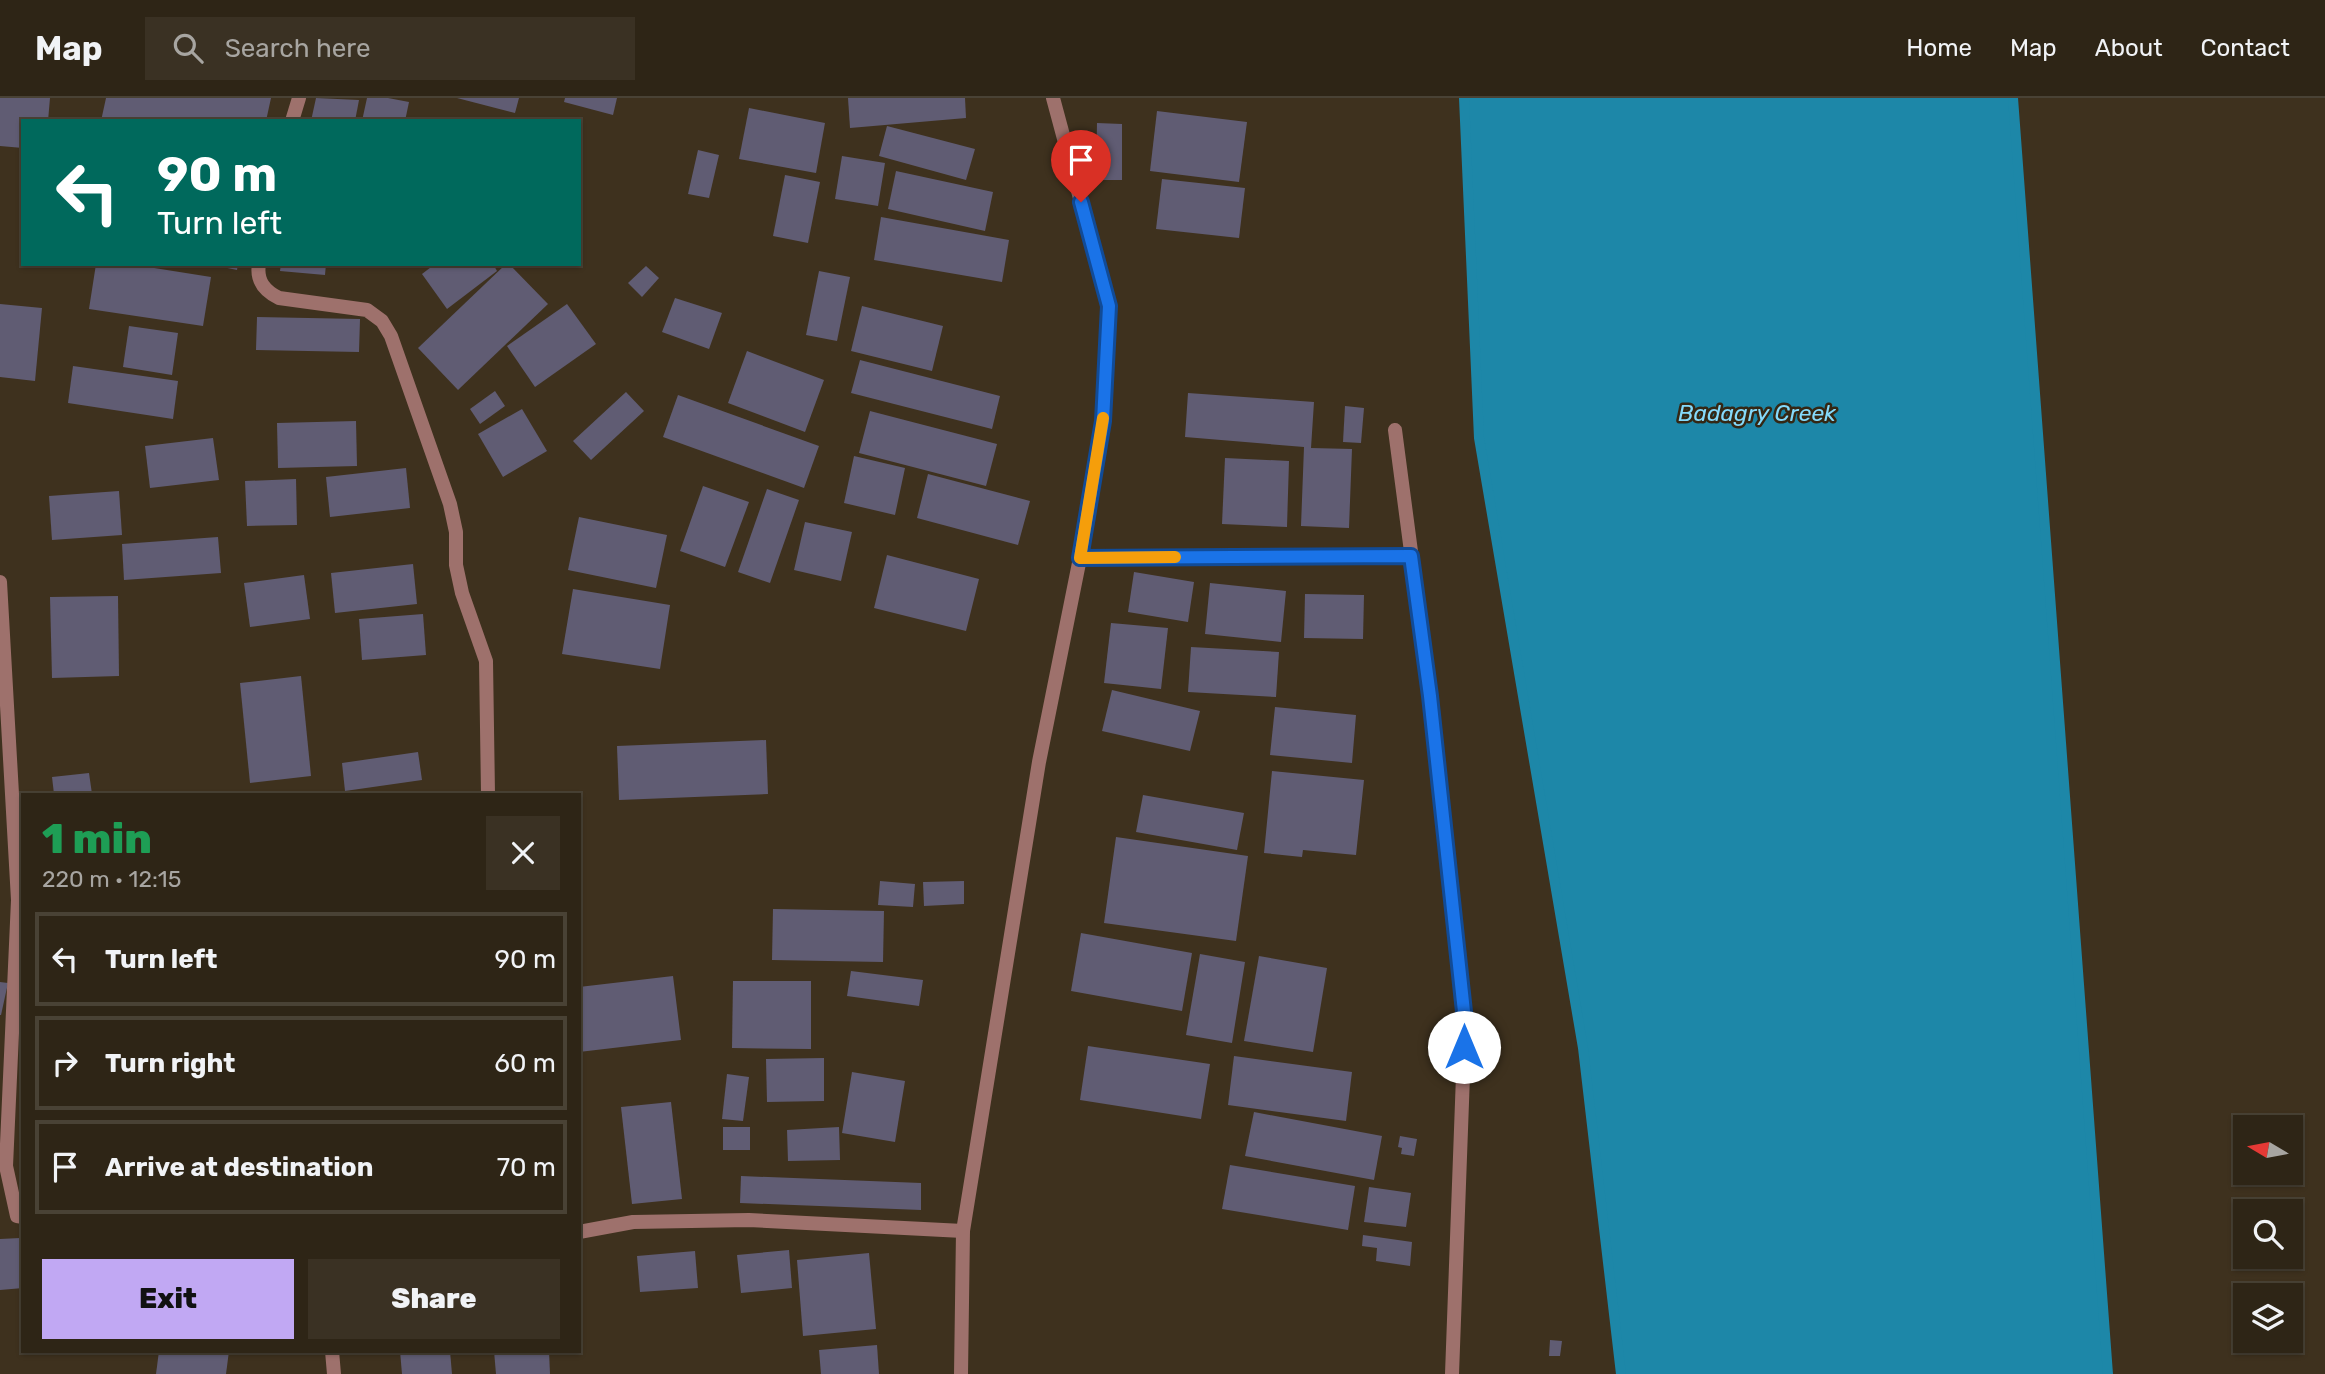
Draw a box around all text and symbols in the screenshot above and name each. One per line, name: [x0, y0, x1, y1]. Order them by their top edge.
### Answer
search box: [145, 17, 635, 80]
text: Map: [35, 29, 103, 68]
icon: search: [169, 29, 207, 67]
text: Search here: [225, 33, 370, 64]
text: Home: [1906, 34, 1972, 62]
text: Map: [2010, 34, 2057, 62]
text: About: [2095, 34, 2163, 62]
text: Contact: [2201, 34, 2290, 62]
pin: [1051, 130, 1111, 202]
icon: arrive: [1062, 141, 1100, 179]
text: 90 m: [157, 145, 277, 203]
icon: left: [42, 147, 133, 238]
text: Turn left: [157, 204, 282, 242]
water label: Badagry Creek: [1678, 399, 1837, 427]
text: 1 min: [42, 814, 152, 864]
button: close: [486, 816, 560, 890]
text: 220 m · 12:15: [42, 865, 181, 893]
icon: left: [46, 940, 84, 978]
text: Turn left: [105, 944, 217, 975]
text: 90 m: [495, 944, 556, 975]
position arrow: [1427, 1010, 1501, 1084]
icon: right: [46, 1044, 84, 1082]
text: Turn right: [105, 1048, 235, 1079]
text: 60 m: [494, 1048, 556, 1079]
north arrow: [2233, 1115, 2303, 1185]
map controls: [2233, 1115, 2303, 1353]
icon: arrive: [46, 1148, 84, 1186]
text: Arrive at destination: [105, 1152, 373, 1183]
text: 70 m: [497, 1152, 556, 1183]
button: search: [2233, 1199, 2303, 1269]
button: Exit: [42, 1259, 294, 1339]
button: Share: [308, 1259, 560, 1339]
button: layers: [2233, 1283, 2303, 1353]

